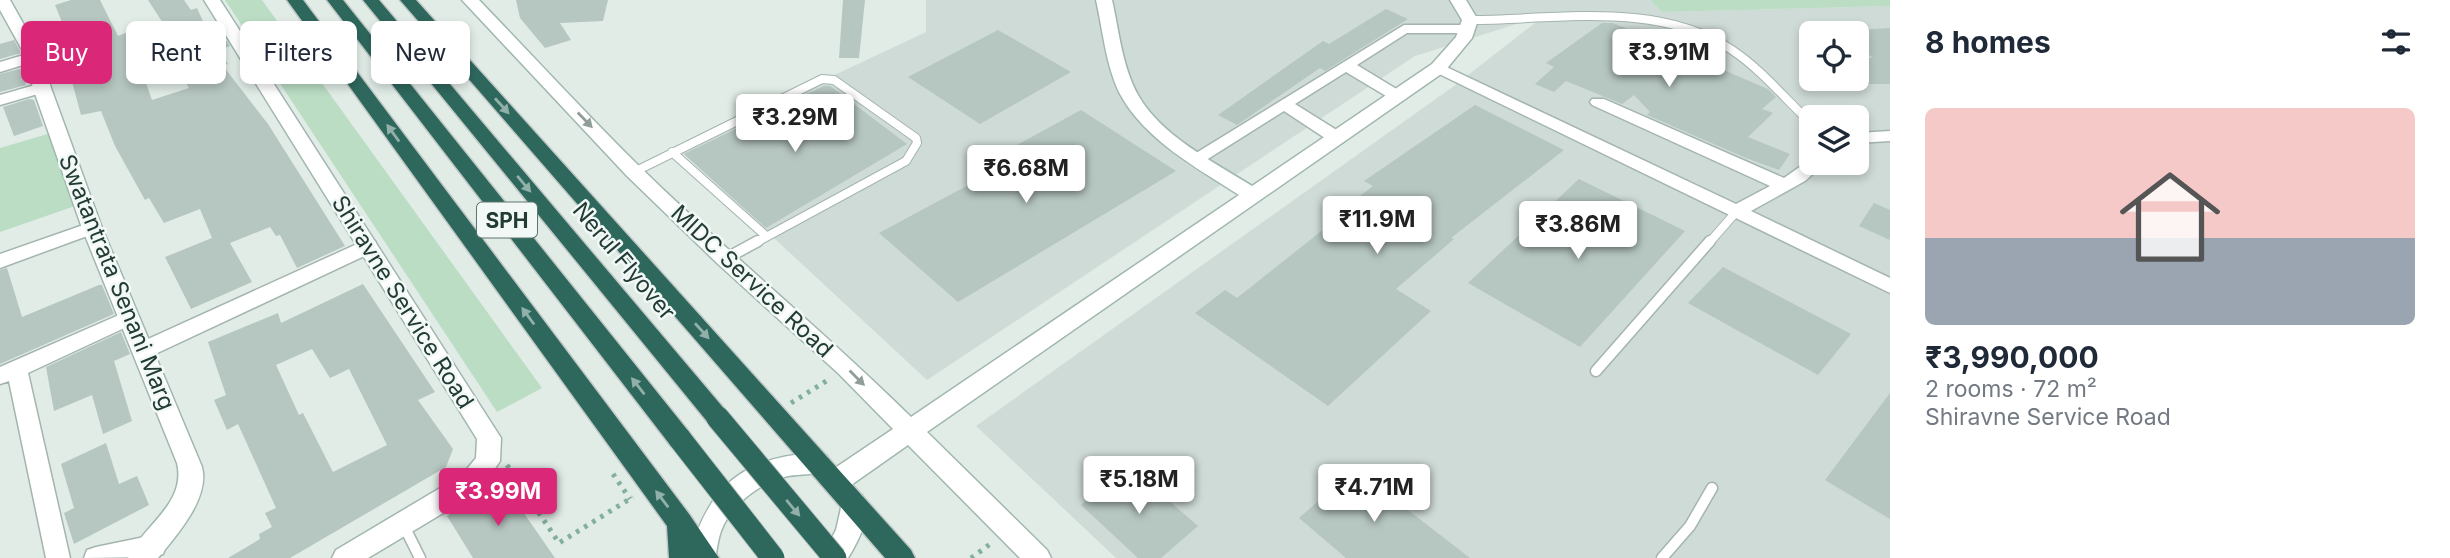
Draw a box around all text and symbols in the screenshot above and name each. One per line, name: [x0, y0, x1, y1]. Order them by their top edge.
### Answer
chip: Buy: [21, 21, 112, 84]
chip: Rent: [126, 21, 226, 84]
chip: Filters: [240, 21, 357, 84]
chip: New: [371, 21, 470, 84]
map controls: [1799, 21, 1869, 175]
button: locate: [1799, 21, 1869, 91]
icon: filters: [2377, 23, 2415, 61]
text: 8 homes: [1925, 24, 2051, 60]
pin: ₹3.91M: [1612, 29, 1726, 89]
text: ₹3.91M: [1628, 38, 1710, 66]
pin: ₹3.29M: [738, 94, 852, 154]
one-way arrow: [494, 97, 510, 115]
text: ₹3.29M: [752, 103, 838, 131]
button: layers: [1799, 105, 1869, 175]
one-way arrow: [576, 111, 592, 128]
one-way arrow: [386, 124, 400, 142]
pin: ₹6.68M: [969, 146, 1083, 205]
street label: Swatantrata Senani Marg: [53, 150, 181, 414]
text: ₹6.68M: [983, 154, 1069, 182]
icon: home: [2107, 154, 2233, 280]
one-way arrow: [516, 176, 531, 193]
street label: Shiravne Service Road: [326, 190, 480, 414]
pin: ₹11.9M: [1320, 196, 1434, 256]
street label: Nerul Flyover: [567, 197, 681, 326]
street label: MIDC Service Road: [665, 199, 839, 363]
road number: SPH: [477, 202, 537, 238]
pin: ₹3.86M: [1521, 202, 1635, 261]
text: ₹11.9M: [1339, 205, 1415, 233]
text: ₹3.86M: [1535, 210, 1621, 238]
one-way arrow: [521, 307, 535, 325]
one-way arrow: [694, 323, 709, 340]
text: ₹3,990,000: [1925, 339, 2099, 375]
one-way arrow: [848, 369, 865, 386]
text: 2 rooms · 72 m²: [1925, 375, 2097, 403]
one-way arrow: [630, 377, 645, 395]
text: Shiravne Service Road: [1925, 403, 2171, 431]
pin: ₹5.18M: [1082, 456, 1196, 516]
pin: ₹4.71M: [1317, 464, 1431, 524]
text: ₹5.18M: [1099, 465, 1179, 493]
pin: ₹3.99M: [441, 468, 555, 528]
text: ₹4.71M: [1334, 473, 1414, 501]
text: ₹3.99M: [455, 477, 541, 505]
one-way arrow: [655, 491, 670, 509]
one-way arrow: [785, 499, 800, 516]

